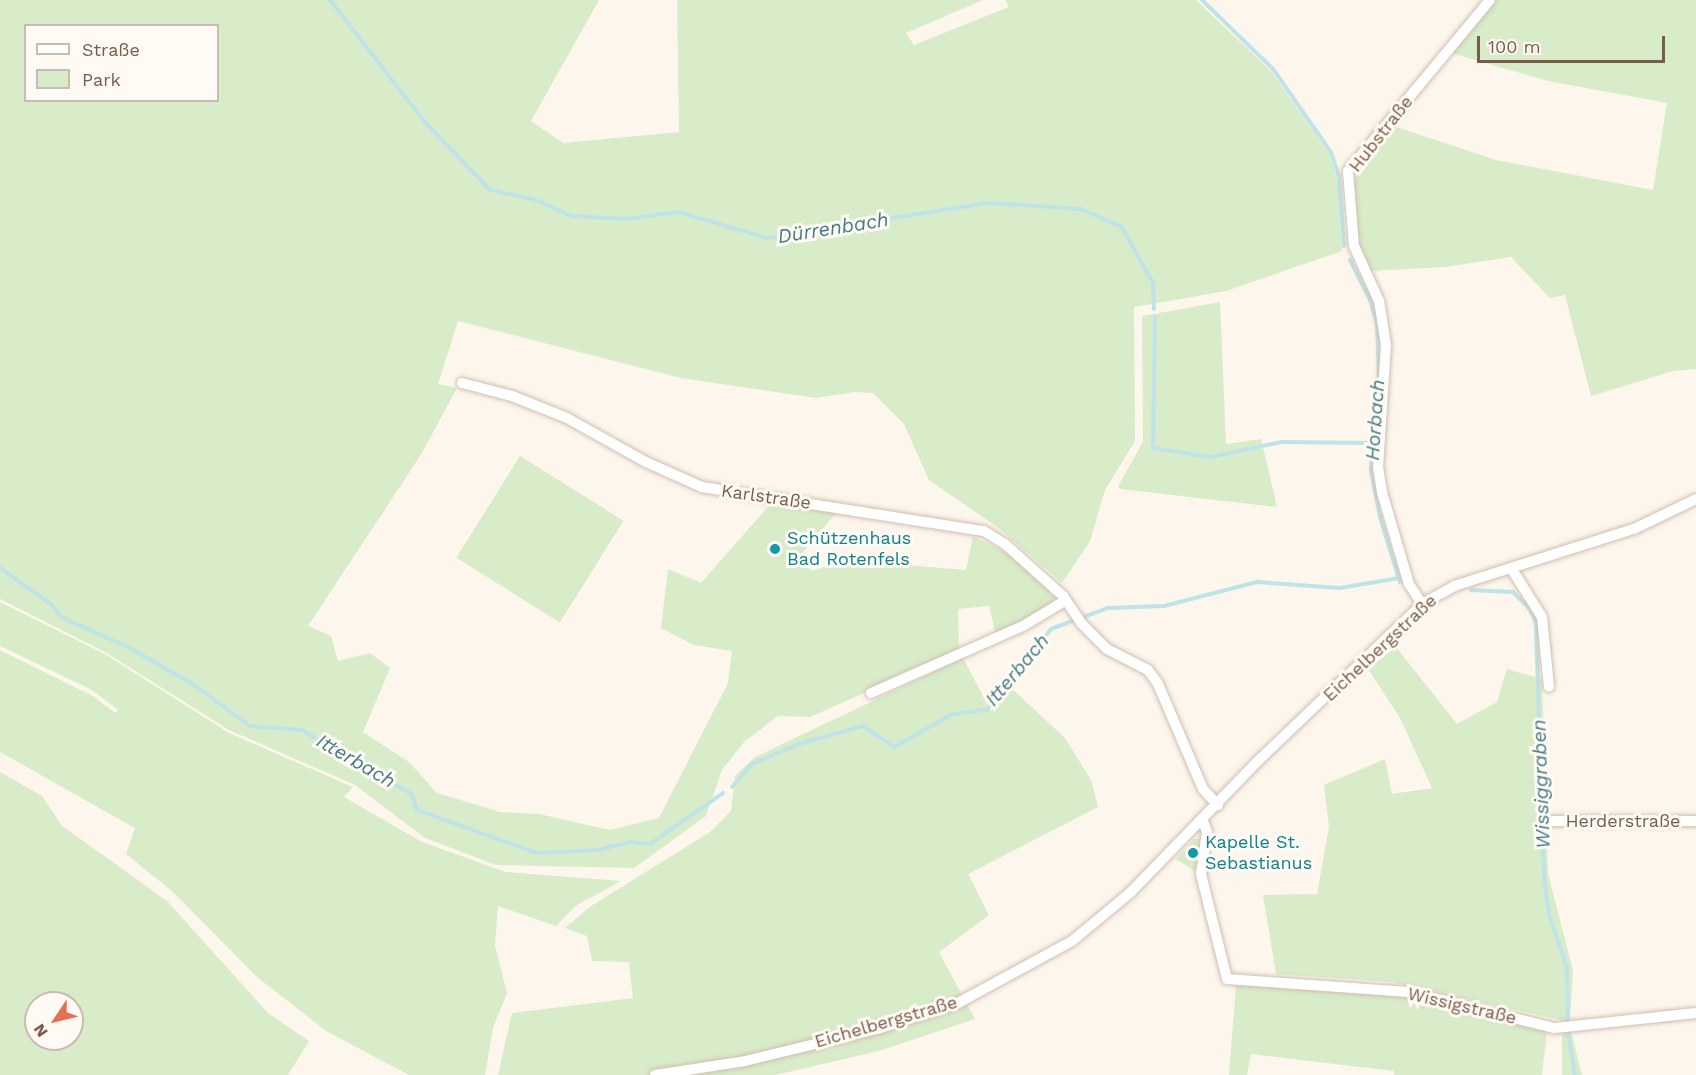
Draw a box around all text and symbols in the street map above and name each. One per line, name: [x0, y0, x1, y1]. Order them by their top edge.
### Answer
legend: [24, 24, 219, 102]
scale bar: [1480, 24, 1668, 62]
text: 100 m: [1488, 36, 1541, 57]
text: Straße: [82, 39, 140, 60]
text: Park: [82, 69, 121, 90]
street label: Hubstraße: [1344, 91, 1418, 177]
water label: Dürrenbach: [776, 207, 890, 249]
water label: Horbach: [1360, 379, 1390, 461]
street label: Karlstraße: [720, 480, 812, 514]
place label: Schützenhaus Bad Rotenfels: [787, 528, 911, 570]
marker: Schützenhaus Bad Rotenfels: [768, 542, 782, 556]
street label: Eichelbergstraße: [1319, 590, 1441, 706]
water label: Itterbach: [980, 629, 1054, 711]
water label: Wissiggraben: [1527, 719, 1555, 849]
water label: Itterbach: [312, 729, 400, 793]
street label: Herderstraße: [1566, 810, 1680, 832]
place label: Kapelle St. Sebastianus: [1205, 832, 1312, 874]
marker: Kapelle St. Sebastianus: [1186, 846, 1200, 860]
street label: Wissigstraße: [1405, 983, 1519, 1029]
north arrow: [24, 991, 84, 1051]
street label: Eichelbergstraße: [812, 991, 960, 1053]
text: N: [29, 1020, 52, 1041]

